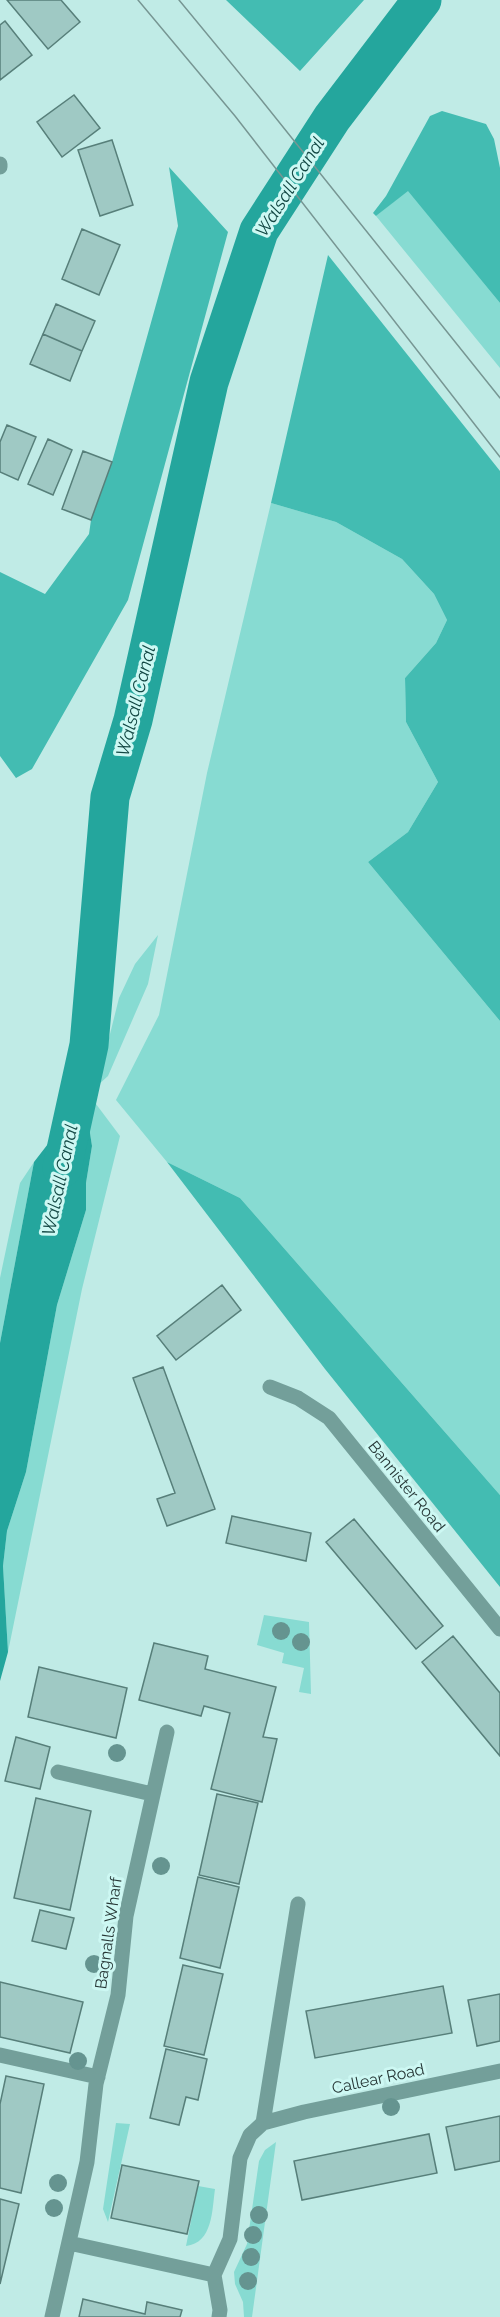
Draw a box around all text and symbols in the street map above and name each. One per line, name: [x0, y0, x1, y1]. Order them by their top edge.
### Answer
water label: Walsall Canal: [251, 133, 329, 240]
water label: Walsall Canal: [112, 643, 159, 758]
water label: Walsall Canal: [37, 1122, 82, 1237]
street label: Bannister Road: [364, 1437, 449, 1536]
street label: Bagnalls Wharf: [91, 1875, 126, 1990]
street label: Callear Road: [330, 2059, 426, 2098]

